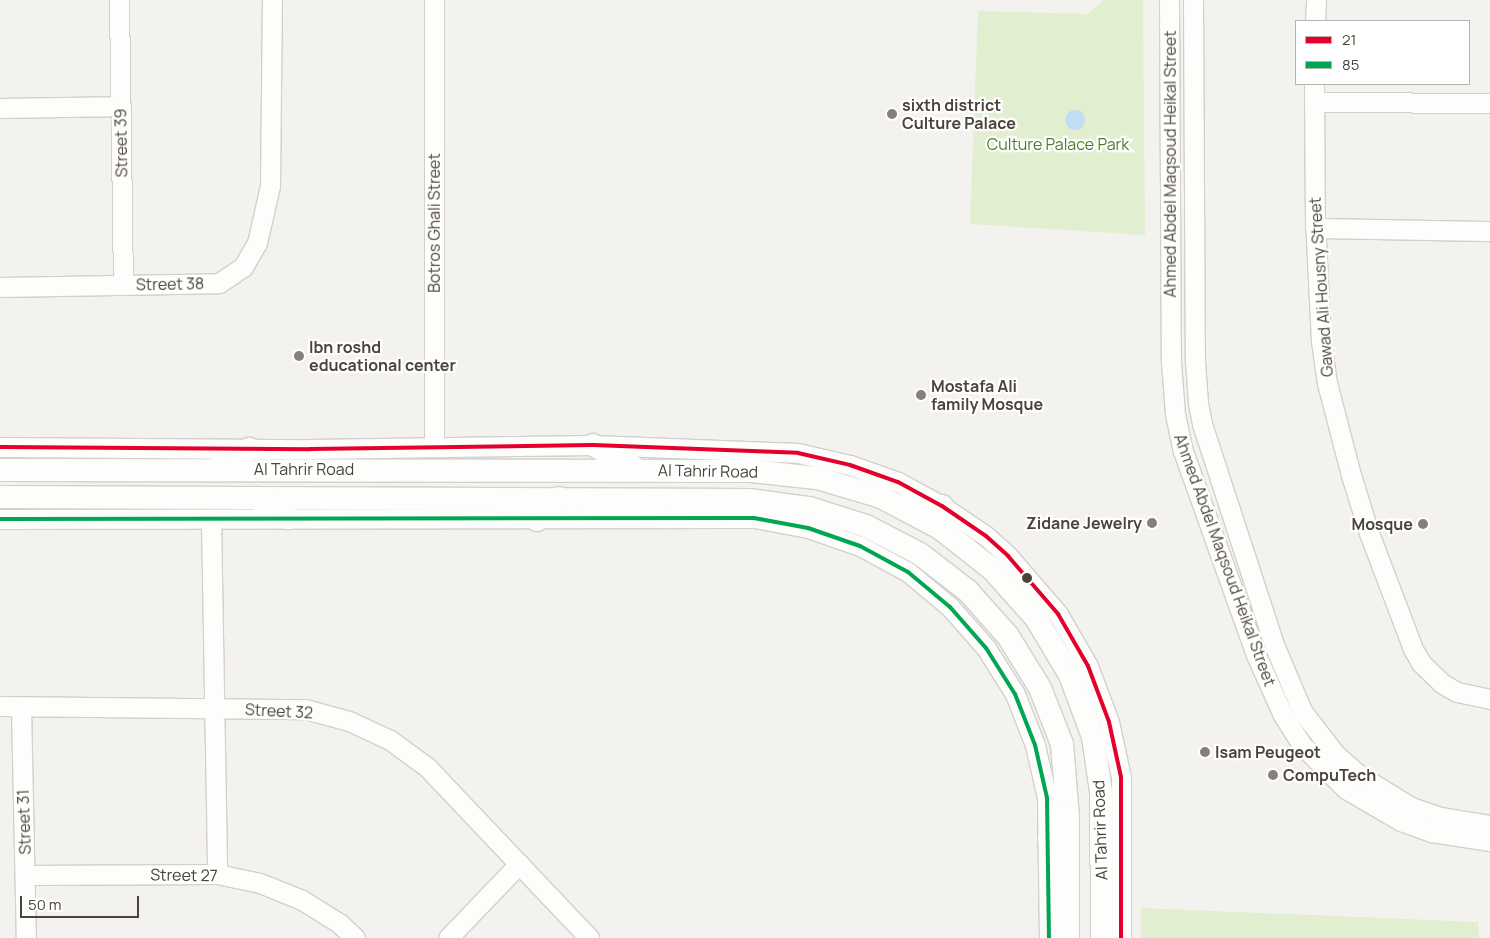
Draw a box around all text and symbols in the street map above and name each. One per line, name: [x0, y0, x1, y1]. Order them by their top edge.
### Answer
legend: [1295, 20, 1470, 85]
text: 21: [1342, 29, 1356, 50]
street label: Ahmed Abdel Maqsoud Heikal Street: [1160, 30, 1180, 298]
text: 85: [1342, 54, 1359, 75]
place label: sixth district Culture Palace: [902, 95, 1016, 133]
street label: Street 39: [111, 108, 131, 178]
marker: sixth district Culture Palace: [886, 108, 898, 120]
park label: Culture Palace Park: [987, 134, 1129, 154]
street label: Botros Ghali Street: [424, 153, 444, 293]
street label: Gawad Ali Housny Street: [1305, 196, 1337, 378]
street label: Street 38: [136, 274, 204, 294]
place label: Ibn roshd educational center: [309, 337, 456, 375]
marker: Ibn roshd educational center: [293, 350, 305, 362]
place label: Mostafa Ali family Mosque: [931, 376, 1043, 414]
marker: Mostafa Ali family Mosque: [915, 389, 927, 401]
street label: Ahmed Abdel Maqsoud Heikal Street: [1170, 431, 1280, 689]
street label: Al Tahrir Road: [254, 459, 354, 479]
street label: Al Tahrir Road: [658, 461, 758, 481]
place label: Zidane Jewelry: [1026, 513, 1142, 533]
place label: Mosque: [1351, 514, 1413, 534]
marker: Zidane Jewelry: [1146, 517, 1158, 529]
marker: Mosque: [1417, 518, 1429, 530]
unlabelled marker: [1022, 573, 1032, 583]
street label: Street 32: [244, 700, 314, 722]
place label: Isam Peugeot: [1215, 742, 1321, 762]
marker: Isam Peugeot: [1199, 746, 1211, 758]
place label: CompuTech: [1283, 765, 1376, 785]
marker: CompuTech: [1267, 769, 1279, 781]
street label: Al Tahrir Road: [1089, 780, 1111, 880]
street label: Street 31: [13, 789, 35, 855]
street label: Street 27: [150, 865, 218, 885]
scale bar: [22, 886, 141, 918]
text: 50 m: [28, 894, 62, 915]

